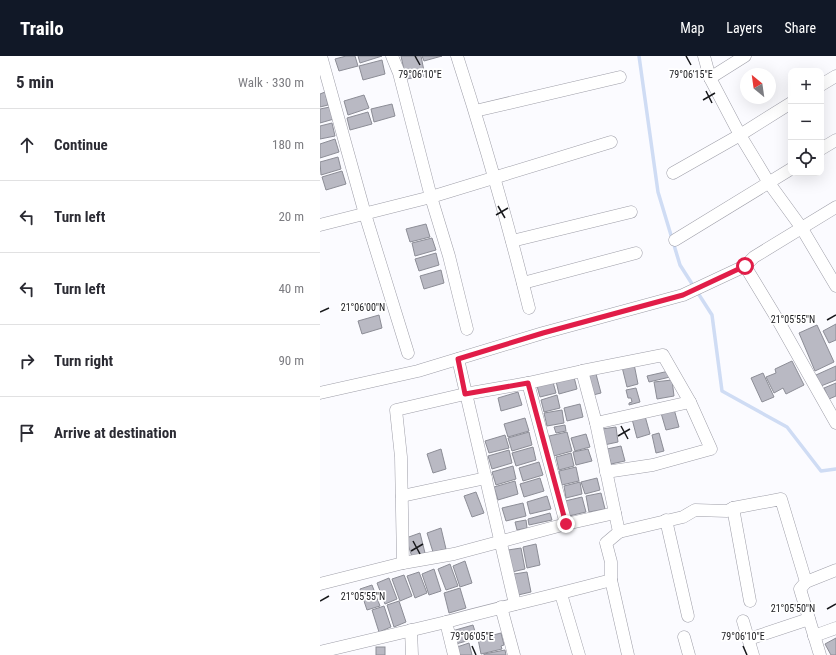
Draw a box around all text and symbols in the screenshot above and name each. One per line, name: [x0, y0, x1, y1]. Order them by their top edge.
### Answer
text: Trailo: [20, 17, 64, 40]
text: Map: [680, 20, 704, 36]
text: Layers: [726, 20, 763, 36]
text: Share: [785, 20, 816, 36]
north arrow: [740, 68, 776, 104]
map controls: [788, 68, 824, 176]
button: +: [788, 68, 824, 104]
text: 79°06'10"E: [398, 69, 442, 80]
text: 79°06'15"E: [669, 69, 713, 80]
text: 5 min: [16, 72, 54, 92]
text: Walk · 330 m: [238, 75, 304, 90]
button: −: [788, 104, 824, 140]
icon: ahead: [16, 134, 38, 156]
text: Continue: [54, 136, 108, 154]
text: 180 m: [272, 137, 304, 152]
button: locate: [788, 140, 824, 176]
icon: left: [16, 206, 38, 228]
text: Turn left: [54, 208, 105, 226]
text: 20 m: [278, 209, 304, 224]
route start: [736, 257, 754, 275]
icon: left: [16, 278, 38, 300]
text: Turn left: [54, 280, 105, 298]
text: 40 m: [278, 281, 304, 296]
text: 21°06'00"N: [341, 302, 385, 313]
text: 21°05'55"N: [771, 314, 815, 325]
icon: right: [16, 350, 38, 372]
text: Turn right: [54, 352, 113, 370]
text: 90 m: [278, 353, 304, 368]
icon: arrive: [16, 422, 38, 444]
text: Arrive at destination: [54, 424, 177, 442]
route end: [557, 515, 575, 533]
text: 21°05'55"N: [341, 591, 385, 602]
text: 21°05'50"N: [771, 603, 815, 614]
text: 79°06'05"E: [450, 631, 494, 642]
text: 79°06'10"E: [721, 631, 765, 642]

